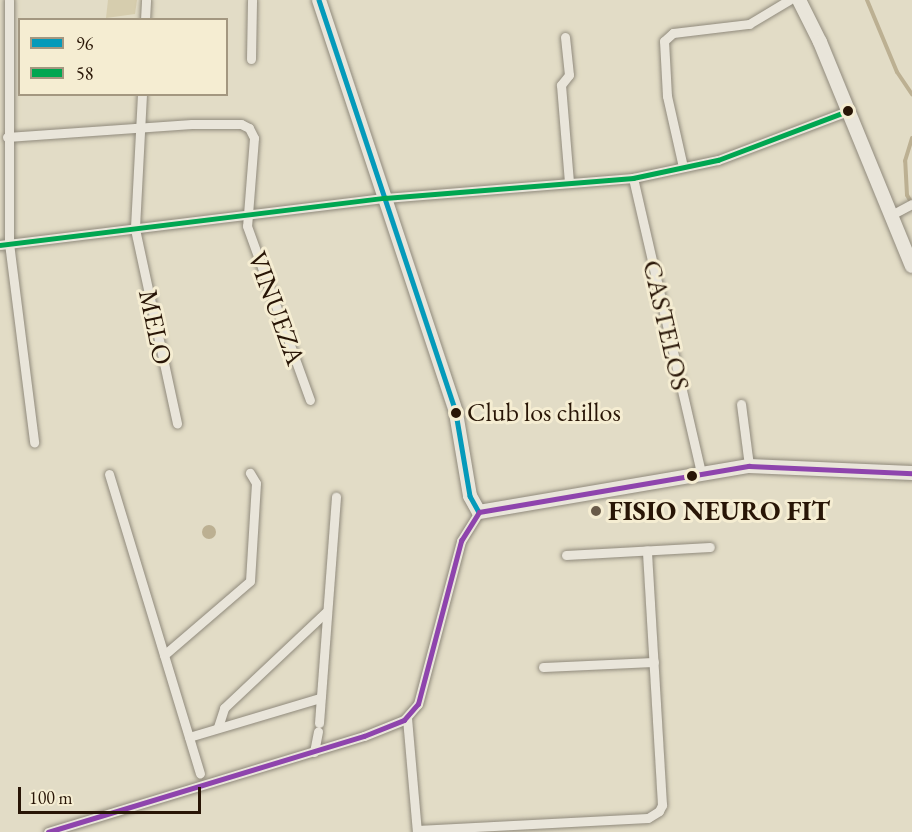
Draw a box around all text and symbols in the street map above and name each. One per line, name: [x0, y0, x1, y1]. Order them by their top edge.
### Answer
legend: [18, 18, 228, 96]
text: 96: [76, 32, 93, 55]
text: 58: [76, 62, 93, 85]
unlabelled marker: [842, 105, 854, 117]
street label: VINUEZA: [241, 247, 313, 369]
street label: CASTELOS: [636, 257, 698, 393]
street label: MELO: [132, 286, 180, 368]
place label: Club los chillos: [467, 397, 621, 429]
marker: Club los chillos: [450, 407, 462, 419]
unlabelled marker: [686, 470, 698, 482]
place label: FISIO NEURO FIT: [608, 495, 830, 527]
marker: FISIO NEURO FIT: [589, 504, 603, 518]
scale bar: [21, 775, 204, 813]
text: 100 m: [29, 786, 73, 809]

